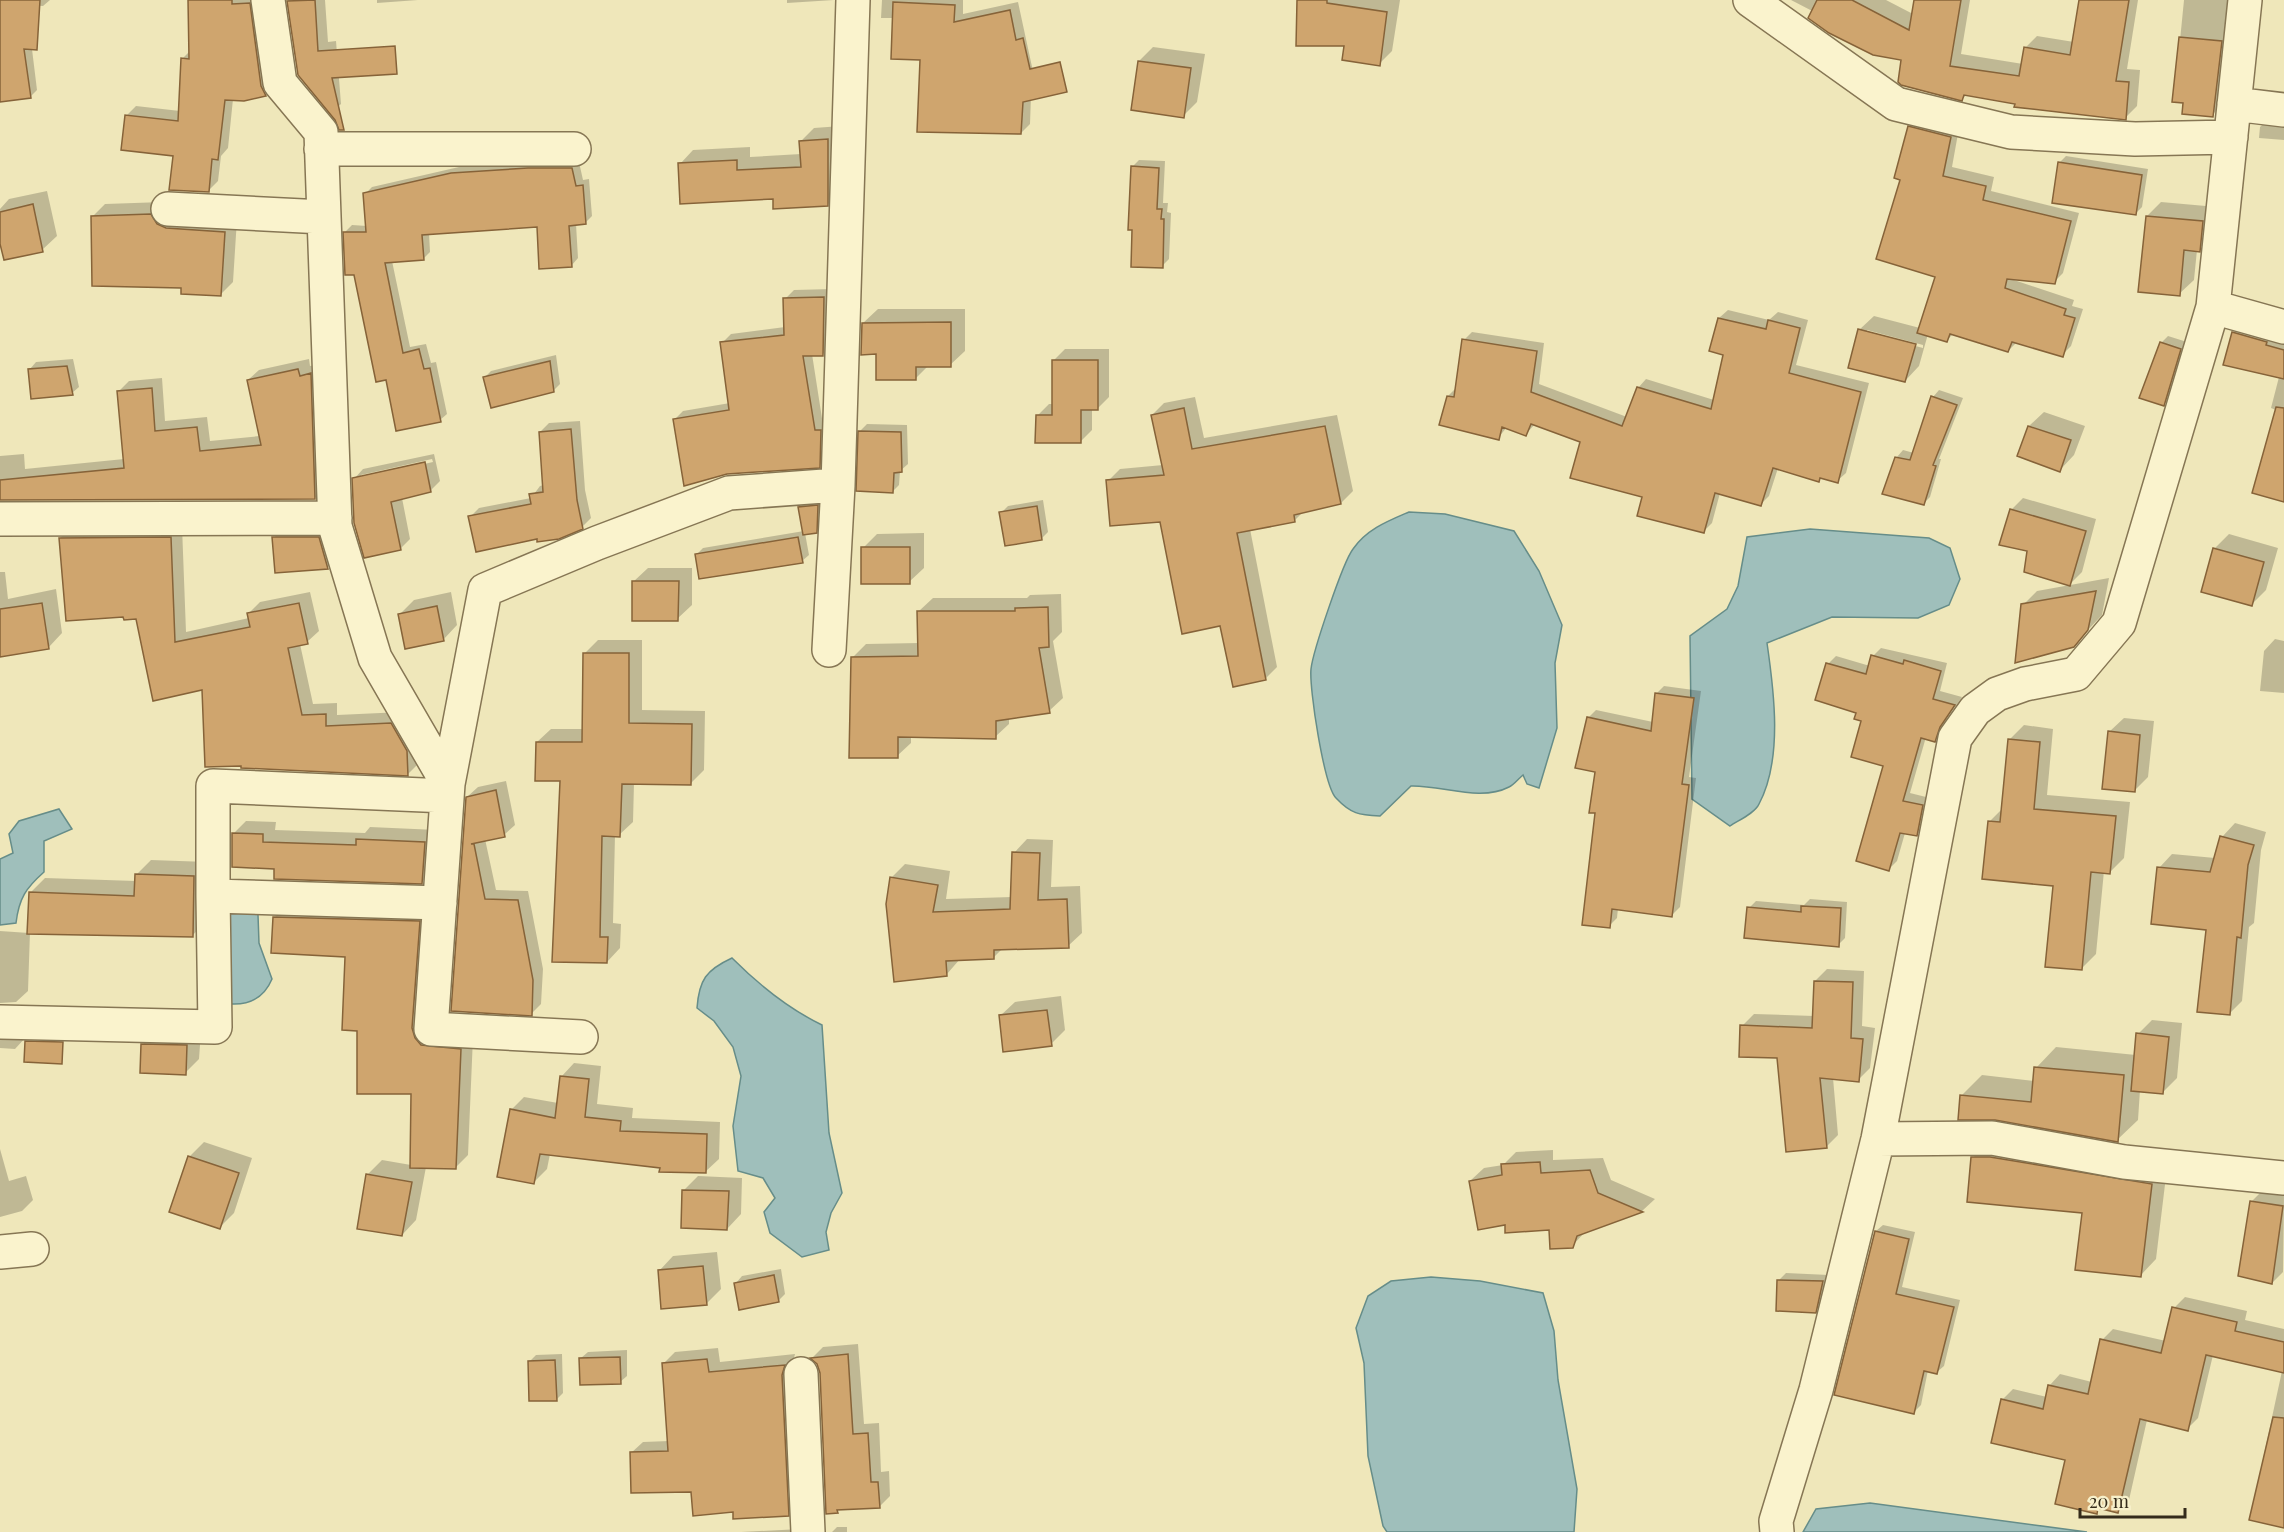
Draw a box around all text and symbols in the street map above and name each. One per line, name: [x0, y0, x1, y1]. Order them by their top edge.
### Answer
scale bar: [2080, 1481, 2185, 1519]
text: 20 m: [2089, 1489, 2129, 1513]

